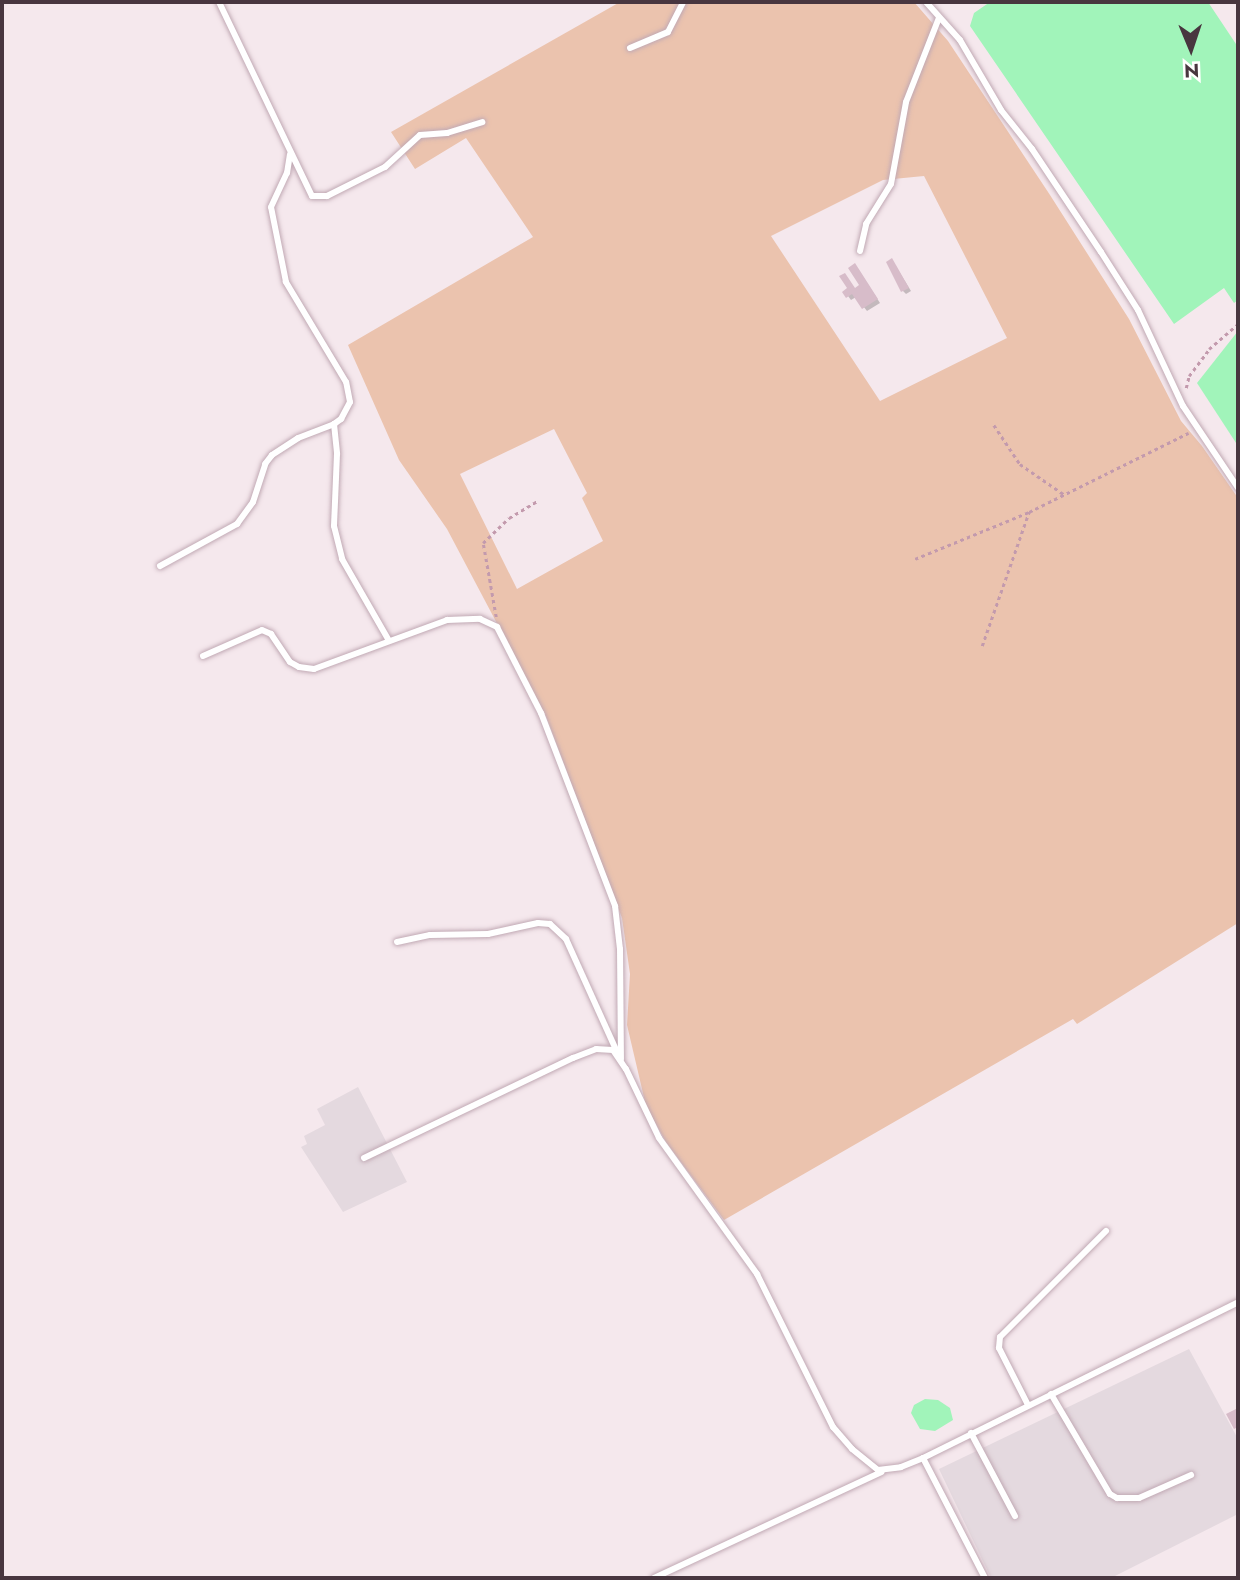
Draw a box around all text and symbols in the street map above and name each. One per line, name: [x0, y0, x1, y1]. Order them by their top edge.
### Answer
north arrow: [1156, 14, 1226, 84]
text: N: [1184, 57, 1200, 84]

